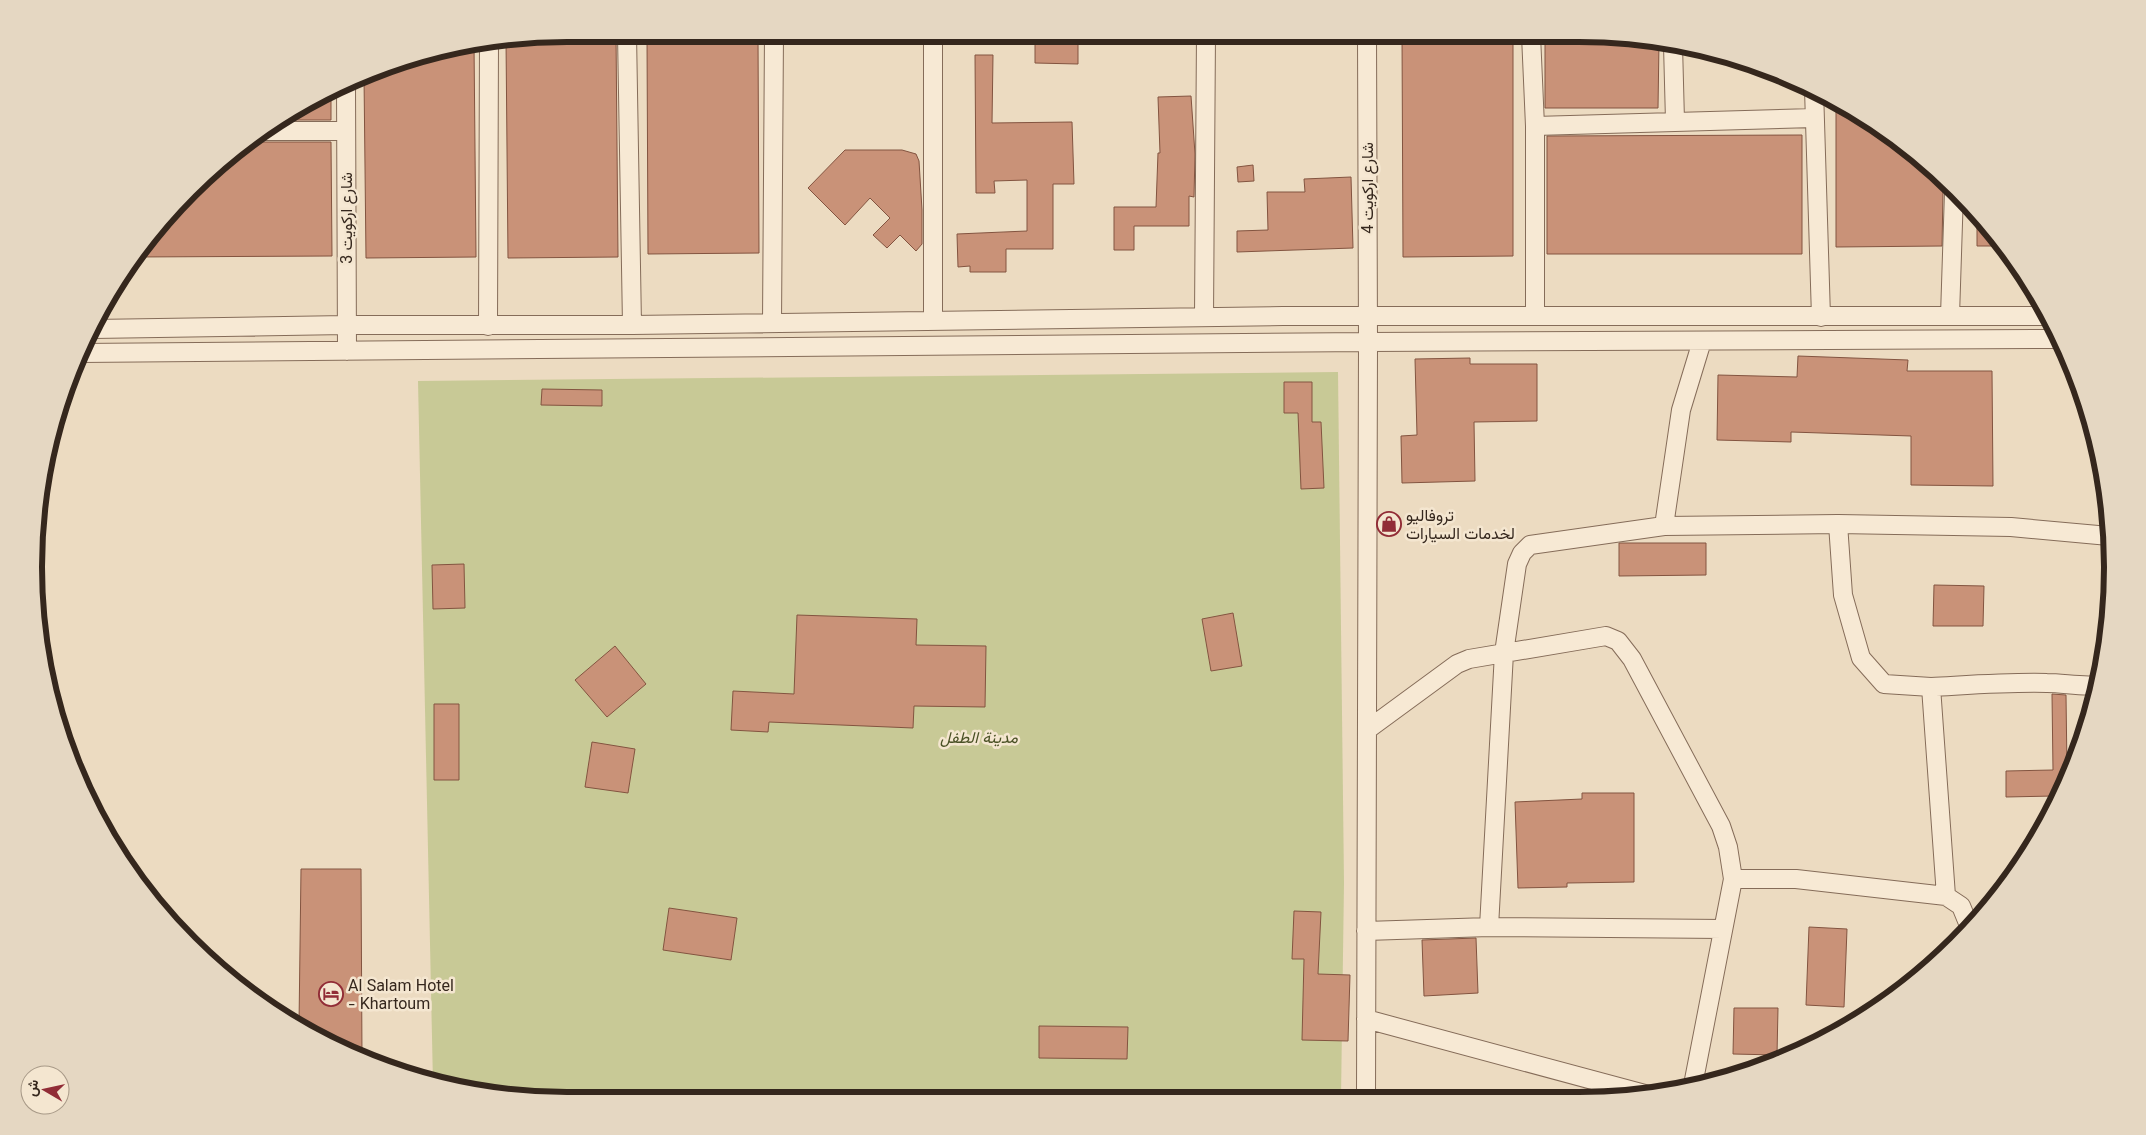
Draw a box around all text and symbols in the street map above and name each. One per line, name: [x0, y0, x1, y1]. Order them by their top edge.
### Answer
street label: شارع اركويت 4: [1357, 142, 1382, 234]
street label: شارع اركويت 3: [336, 172, 361, 264]
place label: تروفاليو لخدمات السيارات: [1406, 505, 1515, 548]
shop icon: تروفاليو لخدمات السيارات: [1376, 511, 1402, 537]
park label: مدينة الطفل: [940, 727, 1018, 752]
place label: Al Salam Hotel - Khartoum: [348, 975, 454, 1018]
hotel icon: Al Salam Hotel - Khartoum: [318, 981, 344, 1007]
north arrow: [20, 1065, 70, 1115]
text: ش: [22, 1078, 46, 1098]

